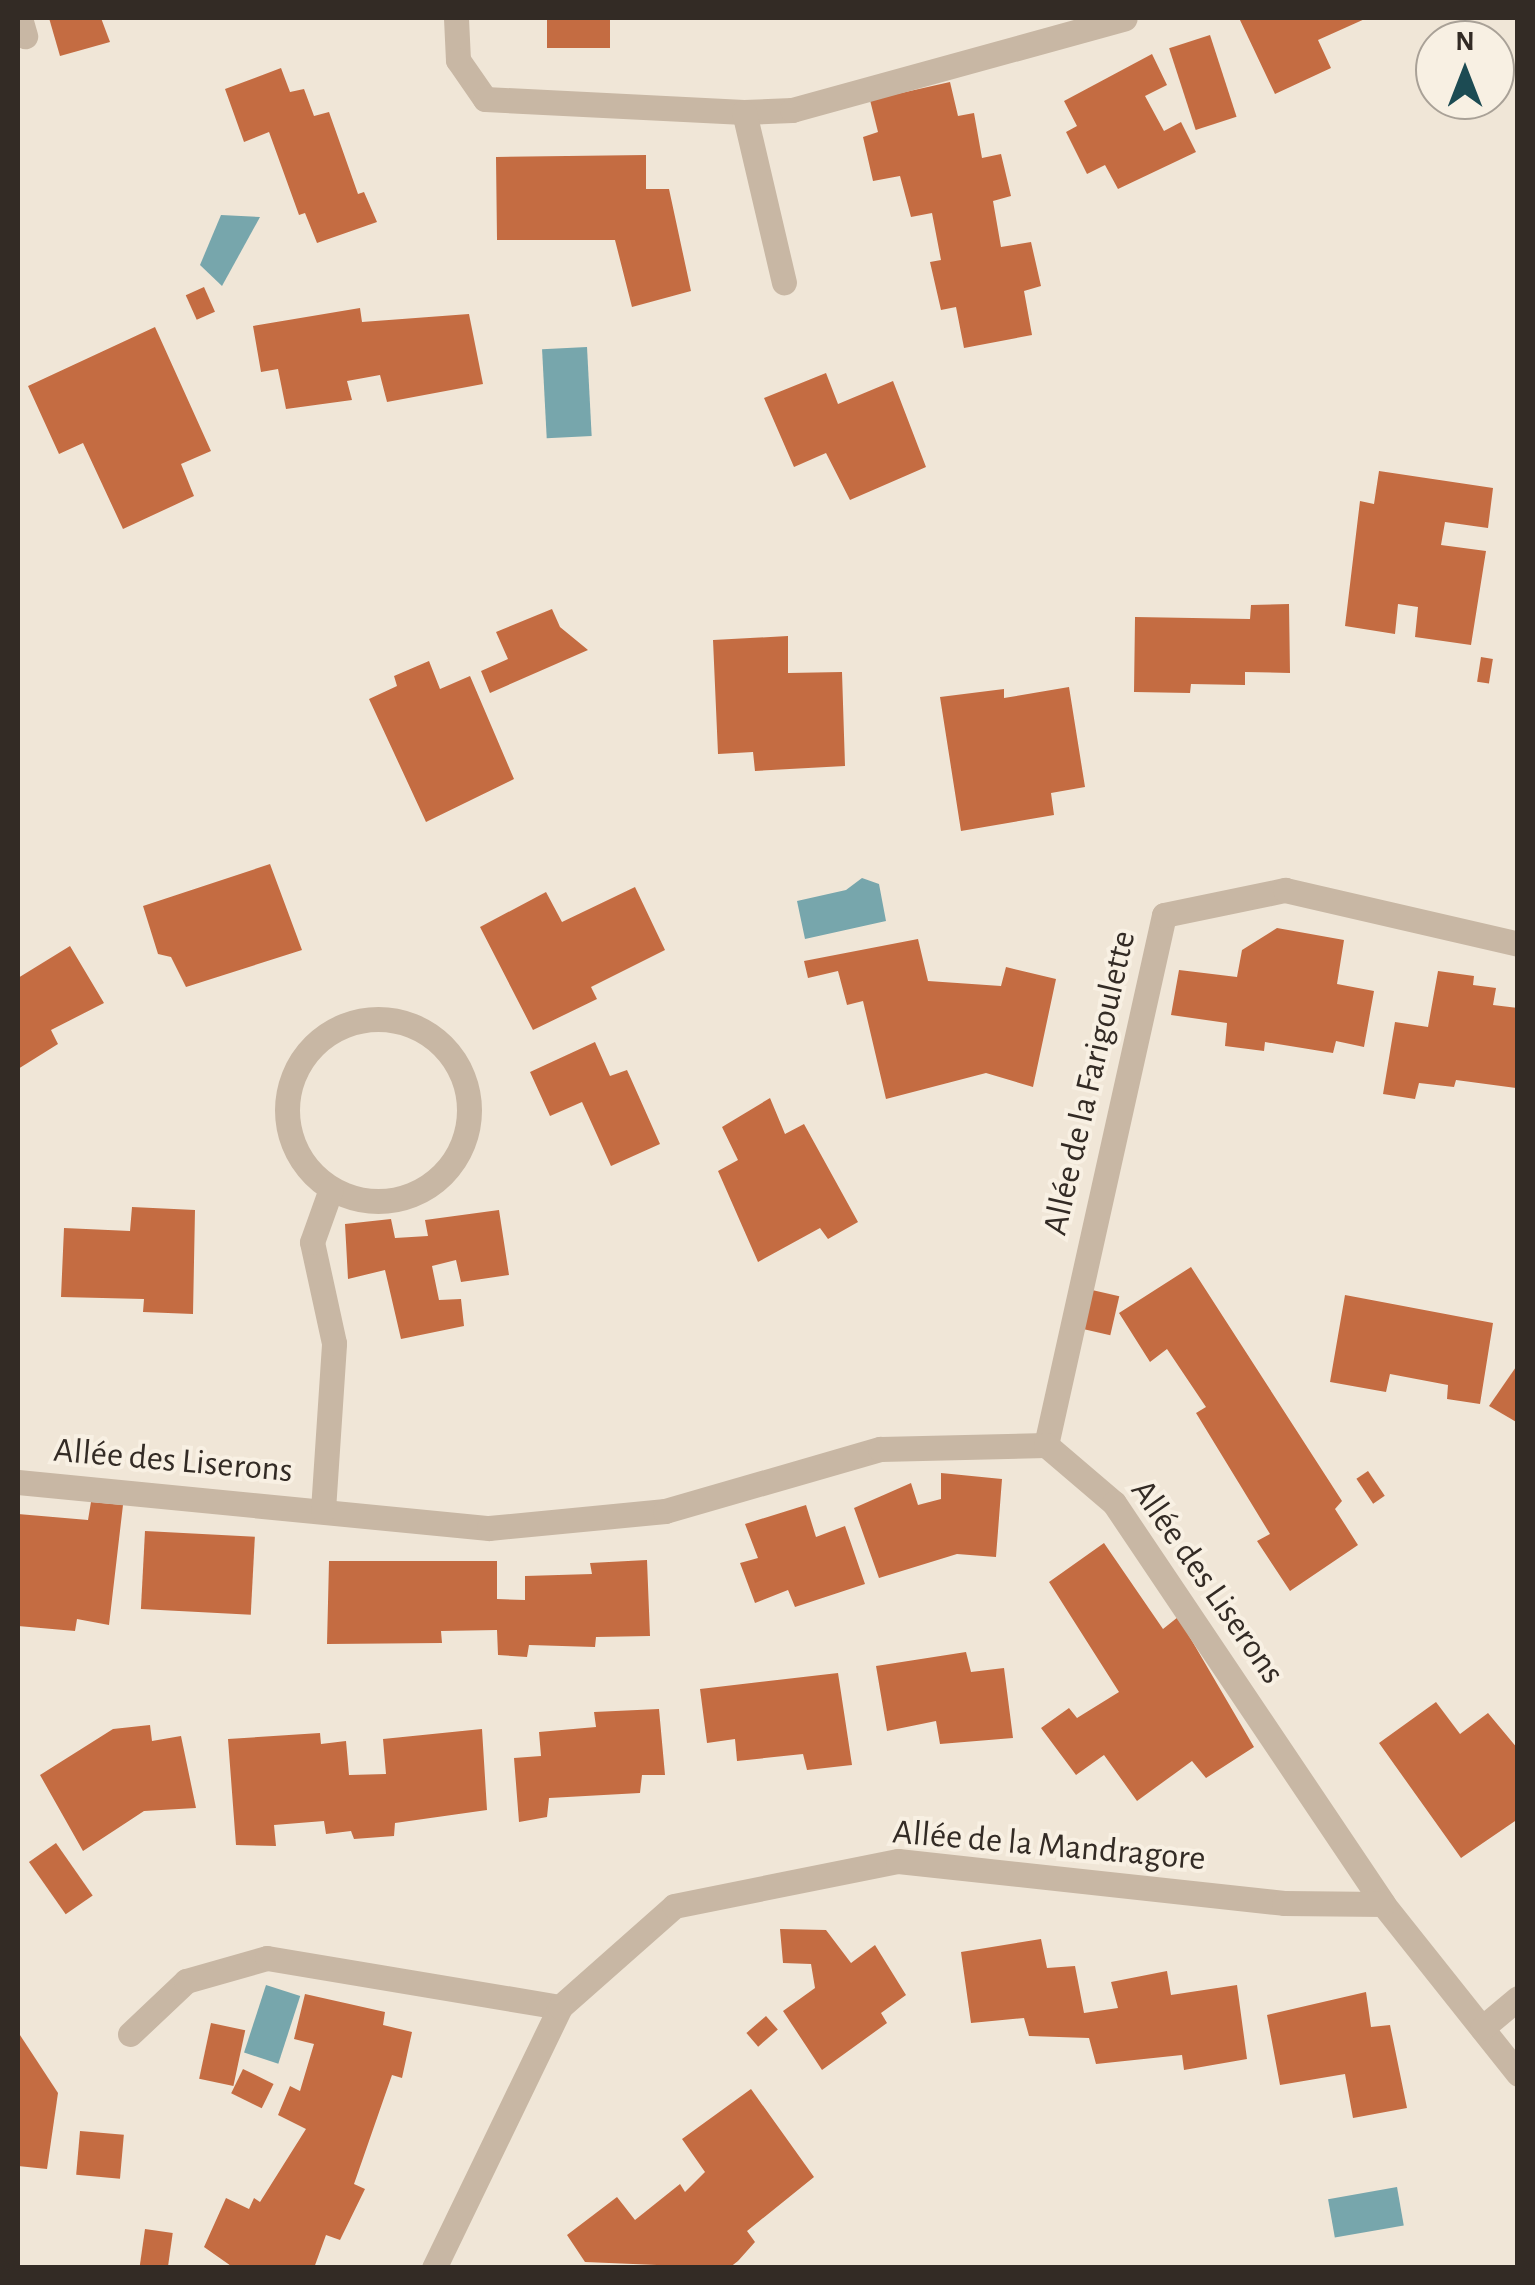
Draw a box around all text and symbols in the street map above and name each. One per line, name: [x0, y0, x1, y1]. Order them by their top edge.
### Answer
north arrow: [1415, 20, 1515, 120]
text: N: [1455, 28, 1475, 56]
street label: Allée de la Farigoulette: [1035, 927, 1145, 1239]
street label: Allée des Liserons: [52, 1430, 294, 1492]
street label: Allée des Liserons: [1121, 1472, 1293, 1692]
street label: Allée de la Mandragore: [891, 1811, 1207, 1881]

